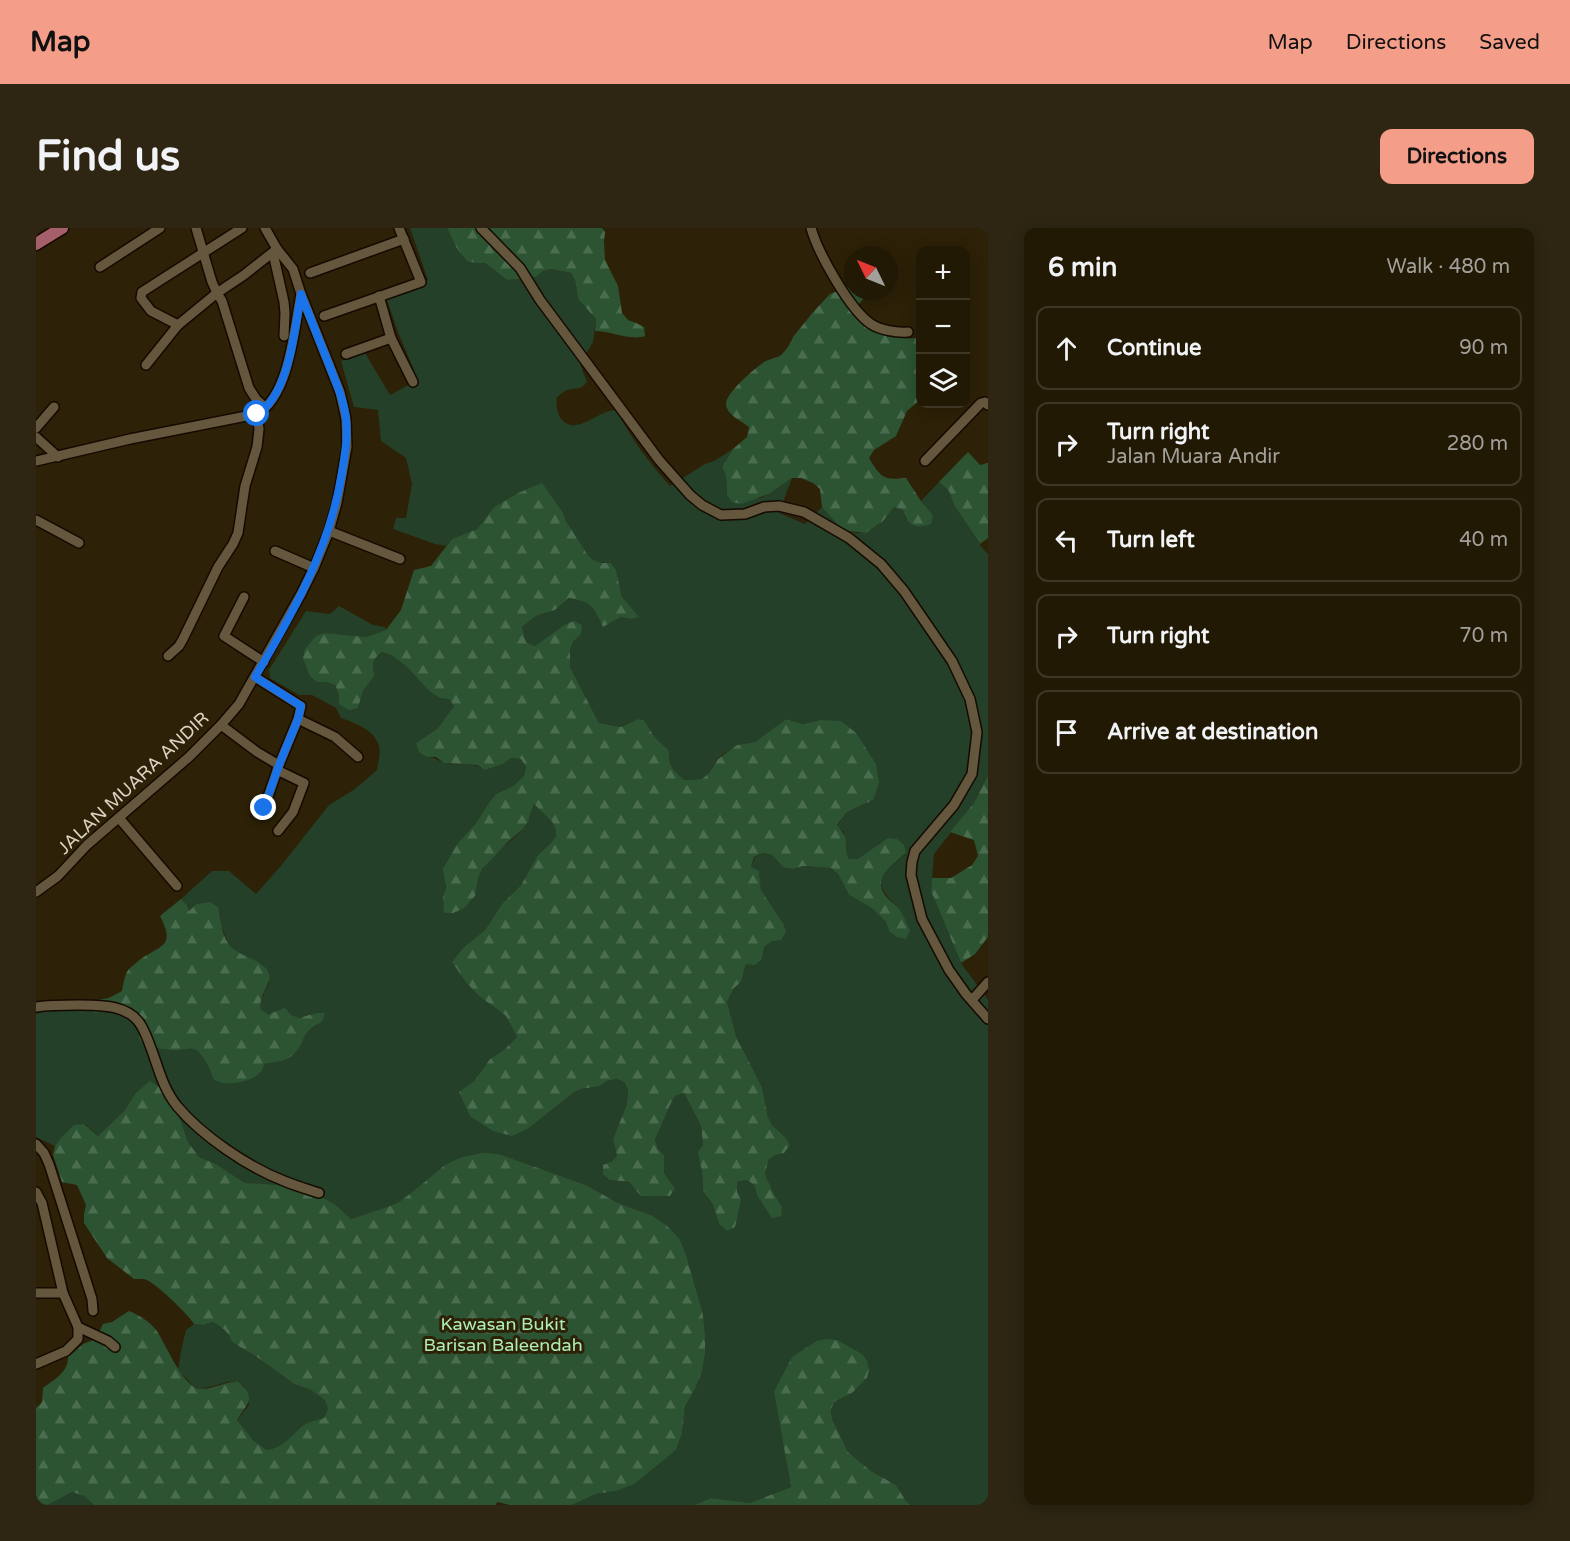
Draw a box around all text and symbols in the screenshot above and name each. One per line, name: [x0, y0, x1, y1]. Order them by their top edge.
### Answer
text: Map: [30, 25, 90, 59]
text: Map: [1267, 30, 1313, 55]
text: Directions: [1346, 30, 1446, 55]
text: Saved: [1479, 30, 1540, 55]
button: Directions: [1380, 129, 1534, 184]
text: Find us: [36, 131, 180, 182]
north arrow: [844, 246, 898, 300]
map controls: [916, 246, 970, 408]
button: +: [916, 246, 970, 300]
text: 6 min: [1048, 252, 1117, 283]
text: Walk · 480 m: [1387, 255, 1510, 279]
button: −: [916, 300, 970, 354]
icon: ahead: [1050, 332, 1083, 365]
text: Continue: [1107, 335, 1202, 361]
text: 90 m: [1459, 336, 1508, 360]
button: layers: [916, 354, 970, 408]
route start: [243, 400, 269, 426]
text: Turn right: [1107, 419, 1209, 445]
icon: right: [1050, 428, 1083, 461]
text: 280 m: [1447, 432, 1508, 456]
text: Jalan Muara Andir: [1107, 445, 1280, 469]
icon: left: [1050, 524, 1083, 557]
text: Turn left: [1107, 527, 1195, 553]
text: 40 m: [1459, 528, 1508, 552]
icon: right: [1050, 620, 1083, 653]
text: Turn right: [1107, 623, 1209, 649]
text: 70 m: [1459, 624, 1508, 648]
street label: JALAN MUARA ANDIR: [53, 707, 213, 859]
icon: arrive: [1050, 716, 1083, 749]
text: Arrive at destination: [1107, 719, 1318, 745]
route end: [250, 794, 276, 820]
park label: Kawasan Bukit Barisan Baleendah: [423, 1313, 583, 1356]

